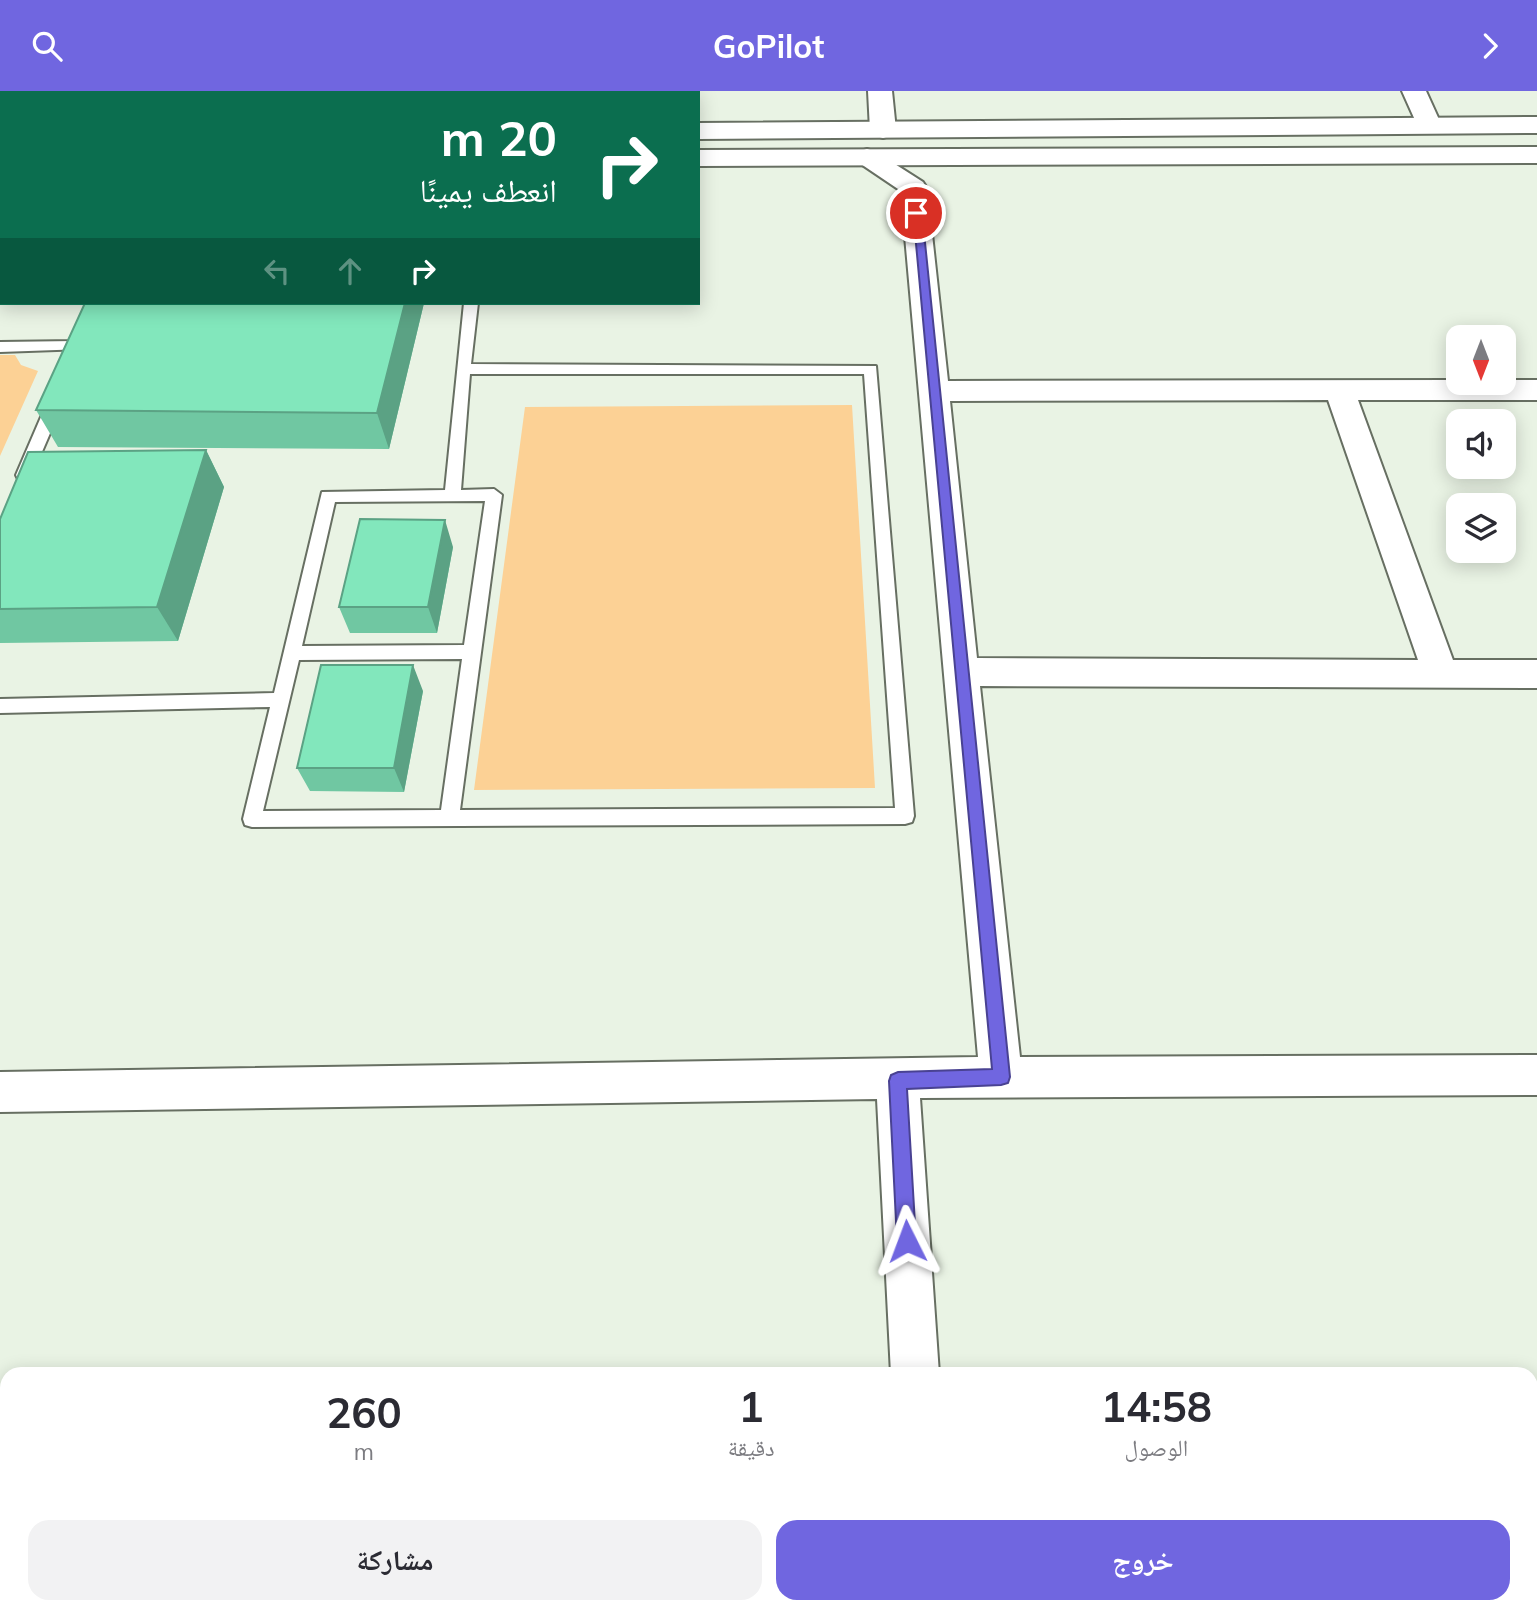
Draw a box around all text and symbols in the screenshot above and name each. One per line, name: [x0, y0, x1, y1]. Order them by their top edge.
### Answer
text: GoPilot: [713, 26, 824, 66]
icon: search: [28, 27, 66, 65]
icon: forward: [1471, 27, 1509, 65]
text: 20 m: [441, 107, 557, 168]
icon: right: [581, 119, 672, 210]
text: انعطف يمينًا: [420, 170, 557, 210]
pin: [886, 183, 946, 243]
icon: arrive: [897, 194, 935, 232]
icon: left: [258, 252, 296, 290]
icon: ahead: [331, 252, 369, 290]
icon: right: [404, 252, 442, 290]
north arrow: [1446, 325, 1516, 395]
map controls: [1446, 325, 1516, 563]
button: sound: [1446, 409, 1516, 479]
button: layers: [1446, 493, 1516, 563]
position arrow: [870, 1204, 944, 1278]
text: 1: [739, 1380, 764, 1433]
text: 14:58: [1101, 1380, 1212, 1433]
text: 260: [326, 1386, 402, 1439]
text: دقيقة: [728, 1433, 775, 1462]
text: الوصول: [1124, 1433, 1188, 1462]
text: m: [354, 1437, 374, 1466]
button: مشاركة: [28, 1520, 762, 1600]
button: خروج: [776, 1520, 1510, 1600]

